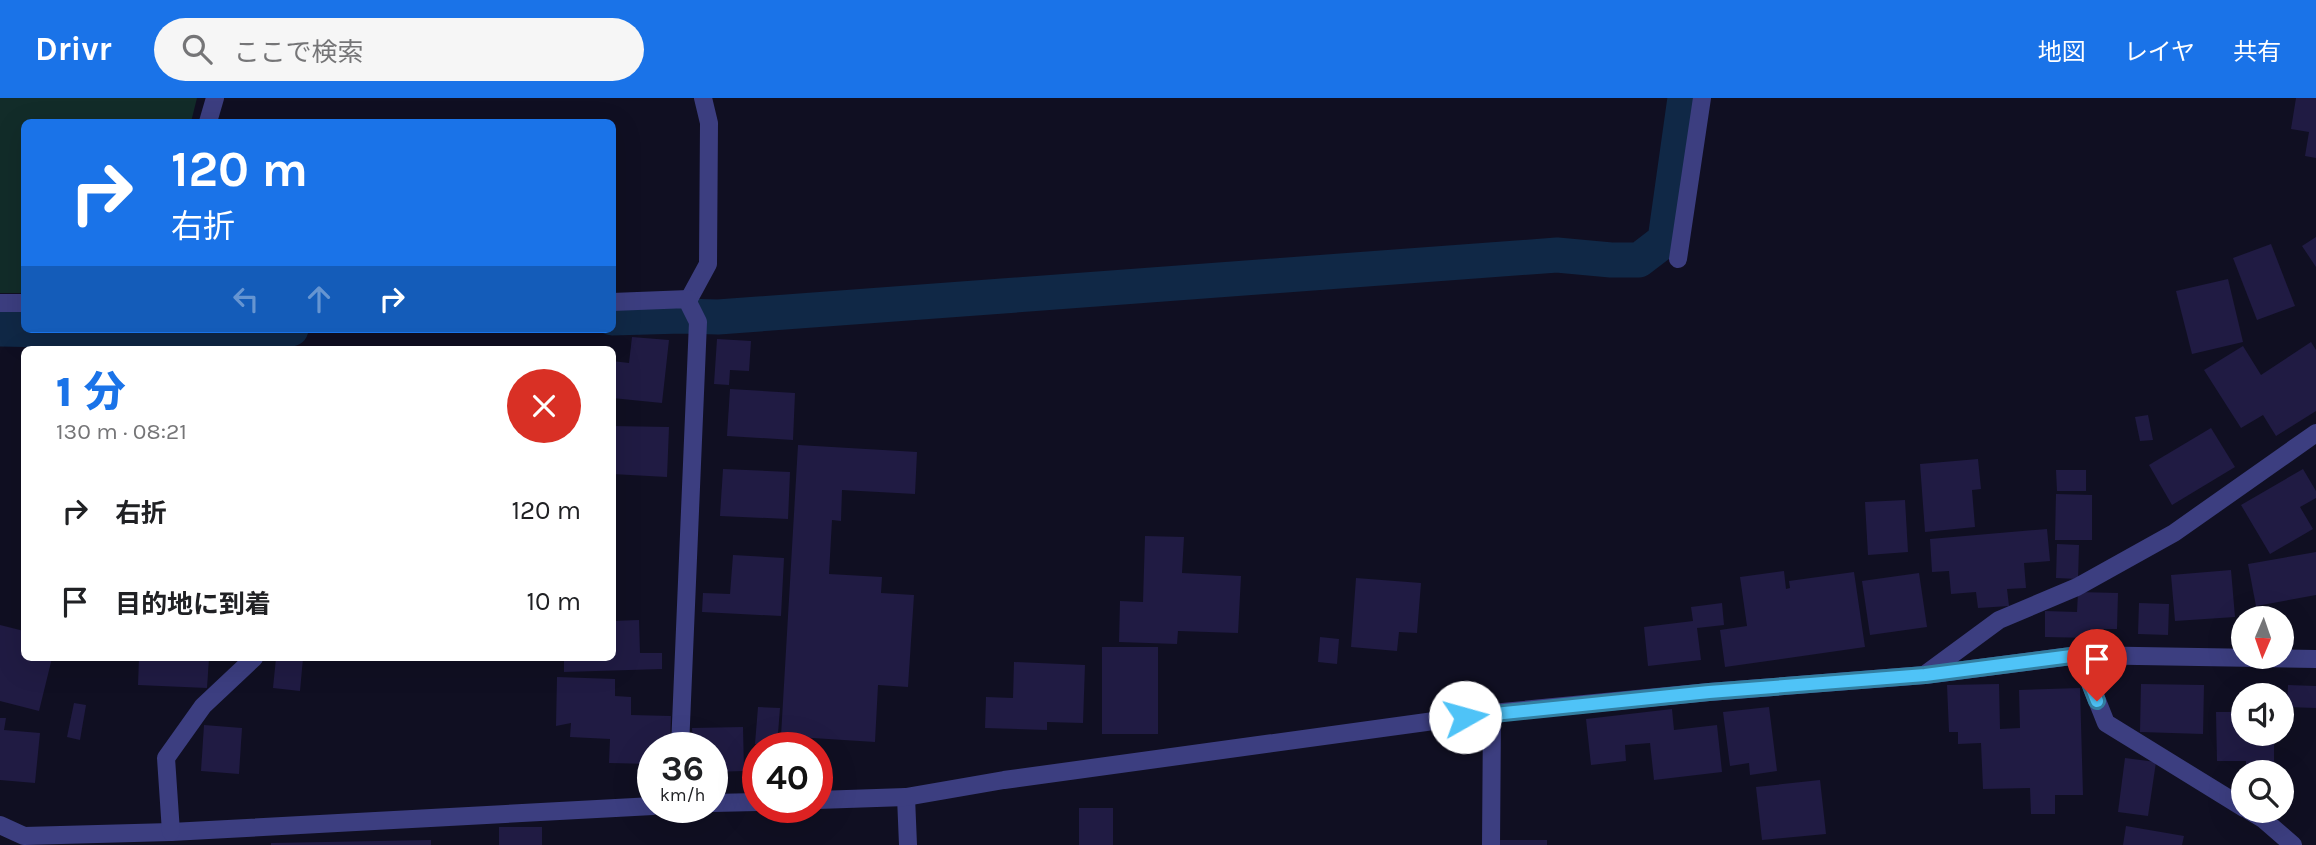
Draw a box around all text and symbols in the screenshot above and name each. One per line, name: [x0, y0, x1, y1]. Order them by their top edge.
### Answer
search box: [154, 18, 644, 81]
text: Drivr: [35, 30, 112, 68]
icon: search: [178, 30, 216, 68]
text: ここで検索: [234, 37, 364, 68]
text: 地図: [2038, 38, 2086, 66]
text: レイヤ: [2124, 38, 2195, 66]
text: 共有: [2233, 38, 2281, 66]
text: 120 m: [171, 141, 308, 198]
icon: right: [56, 147, 147, 238]
text: 右折: [171, 208, 235, 245]
icon: left: [227, 280, 265, 318]
icon: ahead: [300, 280, 338, 318]
icon: right: [373, 280, 411, 318]
text: 1 分: [56, 367, 125, 417]
button: close: [507, 369, 581, 443]
text: 130 m · 08:21: [56, 418, 187, 445]
icon: right: [56, 492, 94, 530]
text: 120 m: [511, 495, 581, 526]
text: 右折: [115, 498, 167, 529]
icon: arrive: [56, 583, 94, 621]
text: 10 m: [526, 586, 581, 617]
text: 目的地に到着: [115, 589, 271, 620]
north arrow: [2231, 606, 2294, 668]
map controls: [2231, 606, 2294, 823]
pin: [2067, 629, 2127, 701]
icon: arrive: [2078, 640, 2116, 678]
position arrow: [1428, 680, 1502, 754]
button: sound: [2231, 683, 2294, 746]
speed limit sign: 40: [742, 732, 833, 823]
text: 36: [661, 748, 704, 789]
button: search: [2231, 760, 2294, 823]
text: km/h: [660, 784, 705, 806]

